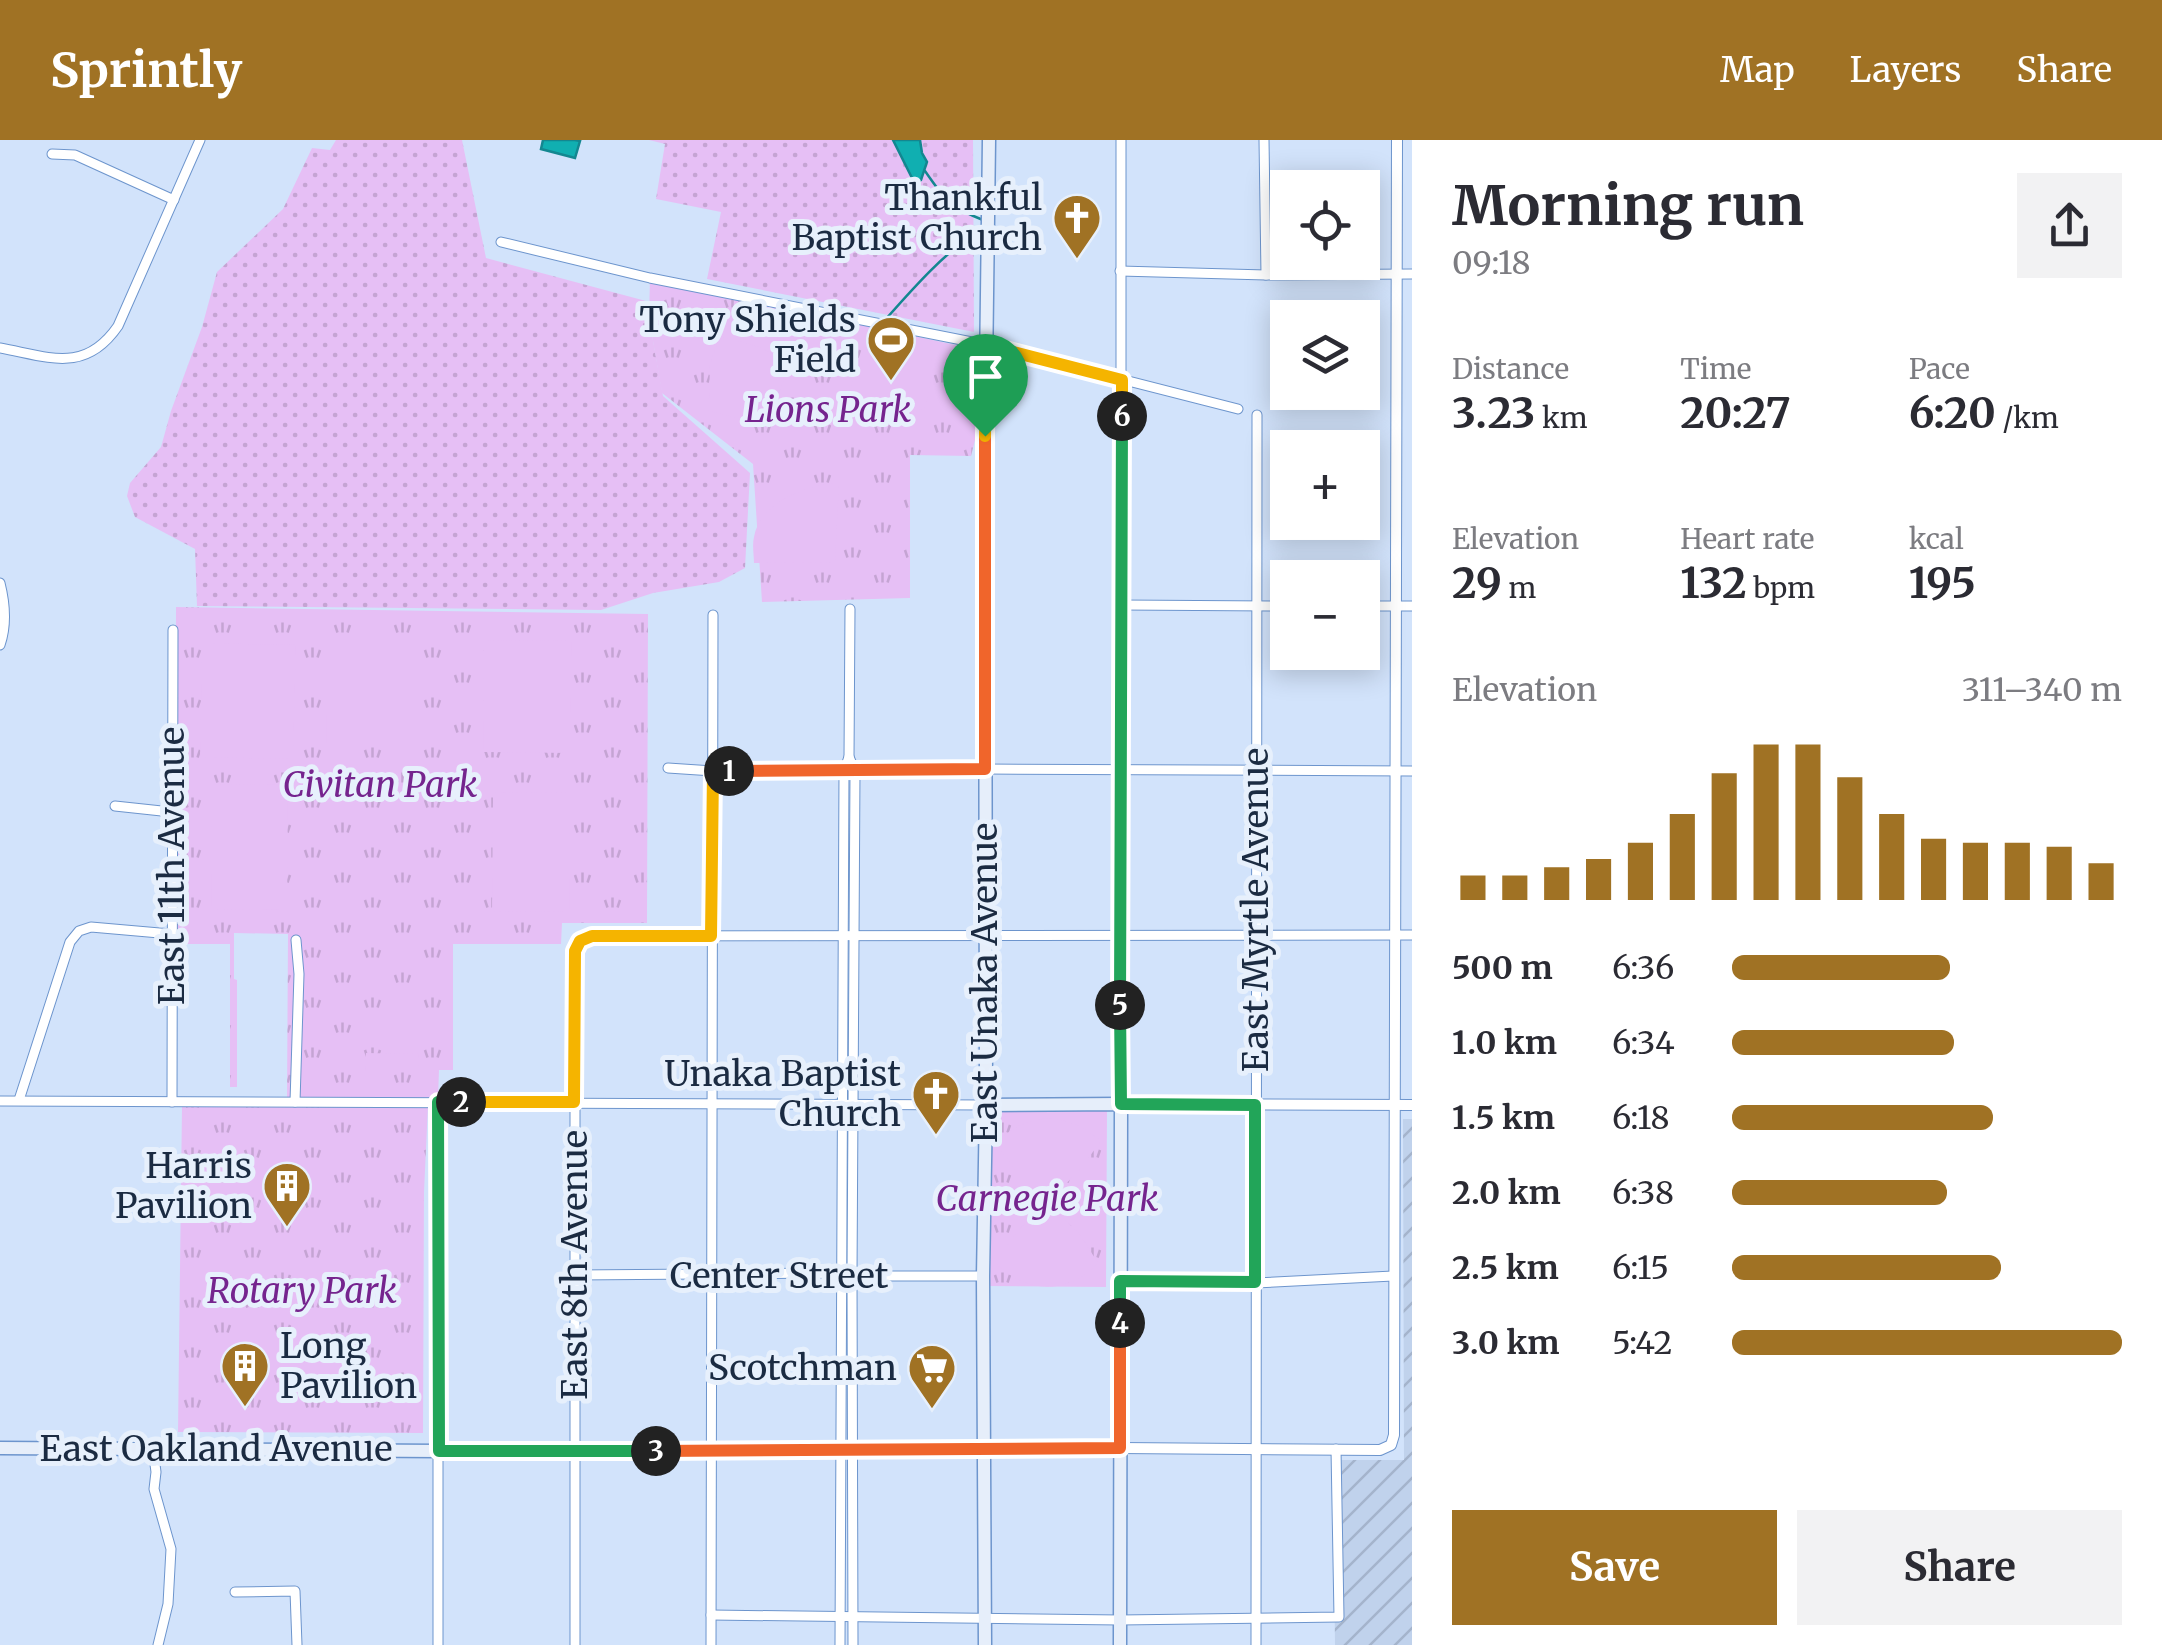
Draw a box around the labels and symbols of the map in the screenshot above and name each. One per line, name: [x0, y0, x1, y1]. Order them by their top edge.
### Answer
place label: Thankful Baptist Church: [791, 176, 1042, 260]
church icon: Thankful Baptist Church: [1051, 192, 1103, 260]
place label: Tony Shields Field: [639, 298, 856, 382]
sports icon: Tony Shields Field: [865, 314, 917, 382]
pin: [943, 334, 1028, 437]
park label: Lions Park: [745, 388, 911, 432]
pin: 6: [1097, 391, 1147, 441]
street label: East 11th Avenue: [150, 727, 194, 1005]
pin: 1: [704, 746, 754, 796]
street label: East Myrtle Avenue: [1234, 748, 1278, 1072]
park label: Civitan Park: [283, 763, 477, 807]
street label: East Unaka Avenue: [963, 823, 1007, 1143]
pin: 5: [1095, 980, 1145, 1030]
place label: Unaka Baptist Church: [664, 1052, 901, 1136]
church icon: Unaka Baptist Church: [910, 1068, 962, 1136]
pin: 2: [436, 1077, 486, 1127]
street label: East 8th Avenue: [553, 1130, 597, 1400]
place label: Harris Pavilion: [115, 1144, 252, 1228]
building icon: Harris Pavilion: [261, 1160, 313, 1228]
park label: Carnegie Park: [936, 1177, 1159, 1221]
street label: Center Street: [670, 1254, 889, 1298]
park label: Rotary Park: [207, 1269, 397, 1313]
pin: 4: [1095, 1298, 1145, 1348]
place label: Long Pavilion: [280, 1324, 417, 1408]
building icon: Long Pavilion: [219, 1340, 271, 1408]
supermarket icon: Scotchman: [906, 1342, 958, 1410]
place label: Scotchman: [708, 1346, 897, 1390]
pin: 3: [631, 1426, 681, 1476]
street label: East Oakland Avenue: [40, 1427, 392, 1471]

